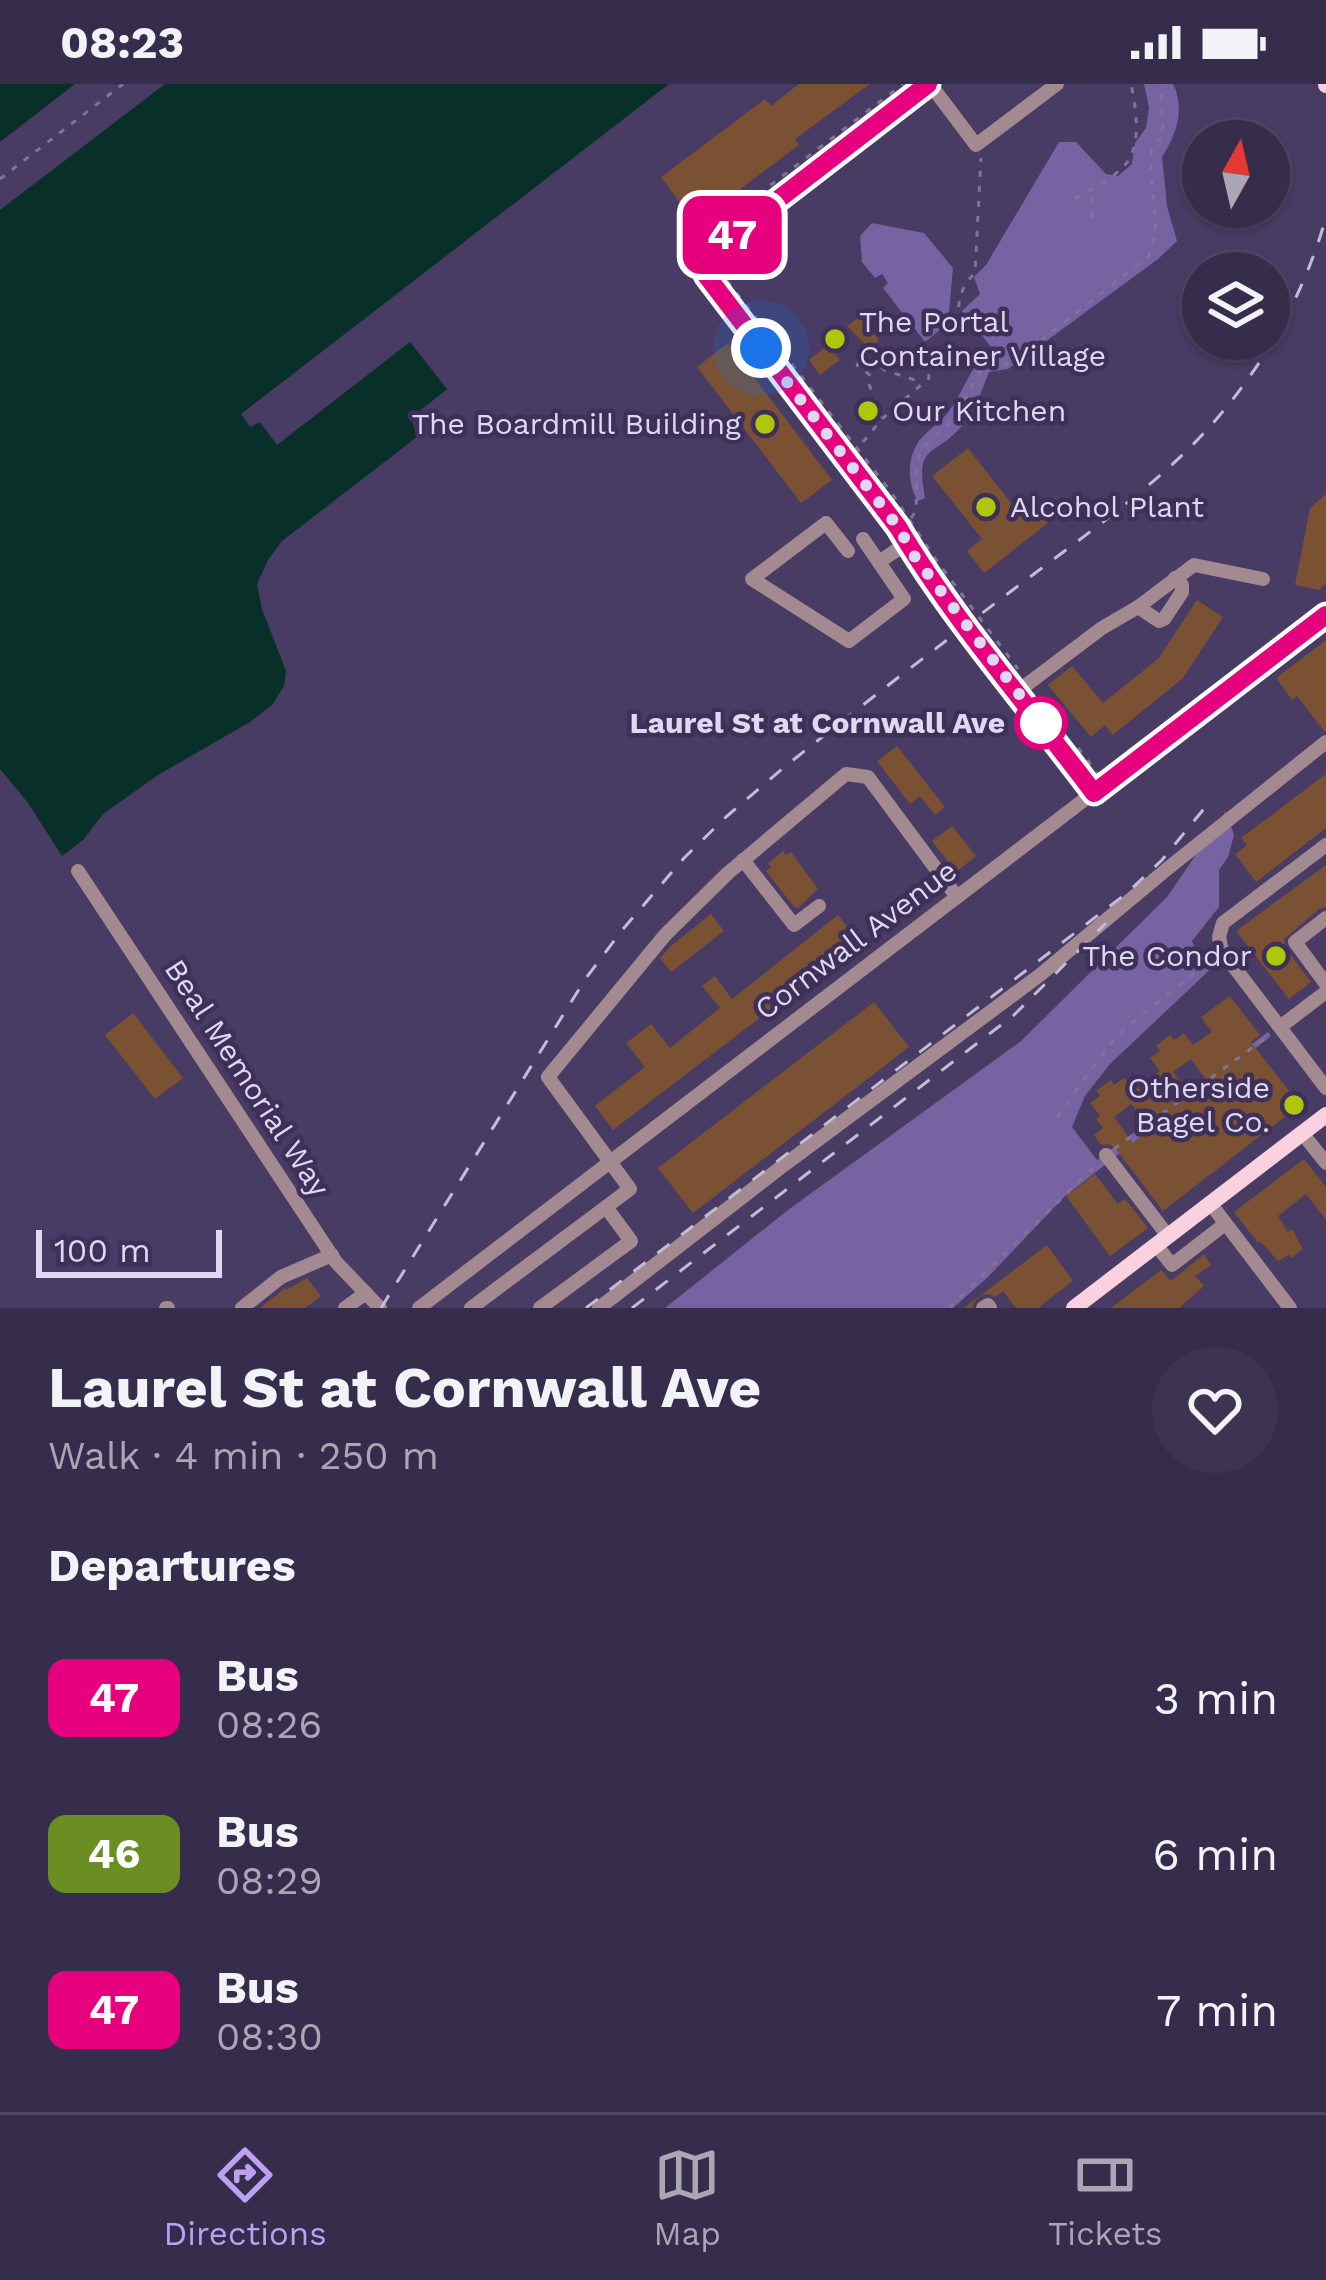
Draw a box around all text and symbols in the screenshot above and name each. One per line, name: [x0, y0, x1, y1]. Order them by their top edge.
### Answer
text: 08:23: [60, 16, 184, 69]
north arrow: [1182, 120, 1290, 228]
map controls: [1182, 120, 1290, 360]
line badge: 47: [678, 196, 786, 274]
text: 47: [707, 210, 757, 259]
button: layers: [1182, 252, 1290, 360]
place label: The Portal Container Village: [859, 304, 1106, 373]
your location: [731, 318, 791, 378]
marker: The Portal Container Village: [822, 326, 848, 352]
place label: Our Kitchen: [892, 393, 1066, 428]
marker: Our Kitchen: [855, 398, 881, 424]
place label: The Boardmill Building: [412, 406, 741, 441]
marker: The Boardmill Building: [752, 411, 778, 437]
place label: Alcohol Plant: [1010, 489, 1205, 524]
marker: Alcohol Plant: [973, 494, 999, 520]
marker: Laurel St at Cornwall Ave: [1016, 698, 1066, 748]
place label: Laurel St at Cornwall Ave: [630, 705, 1005, 740]
street label: Cornwall Avenue: [748, 852, 963, 1027]
place label: The Condor: [1082, 938, 1252, 973]
marker: The Condor: [1263, 943, 1289, 969]
street label: Beal Memorial Way: [158, 953, 337, 1203]
place label: Otherside Bagel Co.: [1128, 1070, 1270, 1139]
marker: Otherside Bagel Co.: [1281, 1092, 1307, 1118]
scale bar: [36, 1224, 222, 1277]
text: 100 m: [54, 1231, 151, 1270]
button: heart: [1152, 1347, 1278, 1473]
text: Laurel St at Cornwall Ave: [48, 1354, 761, 1421]
text: Walk · 4 min · 250 m: [48, 1433, 439, 1478]
text: Departures: [48, 1539, 296, 1592]
text: Bus: [216, 1649, 299, 1702]
text: 3 min: [1154, 1672, 1278, 1725]
text: 47: [89, 1673, 139, 1722]
text: 08:26: [216, 1702, 322, 1747]
text: Bus: [216, 1805, 299, 1858]
text: 6 min: [1153, 1828, 1278, 1881]
text: 46: [87, 1829, 141, 1878]
text: 08:29: [216, 1858, 323, 1903]
text: Bus: [216, 1961, 299, 2014]
text: 7 min: [1156, 1984, 1278, 2037]
text: 47: [89, 1985, 139, 2034]
text: 08:30: [216, 2014, 323, 2059]
tab: Directions: [164, 2142, 327, 2253]
tab: Map: [654, 2142, 721, 2253]
tab: Tickets: [1048, 2142, 1163, 2253]

